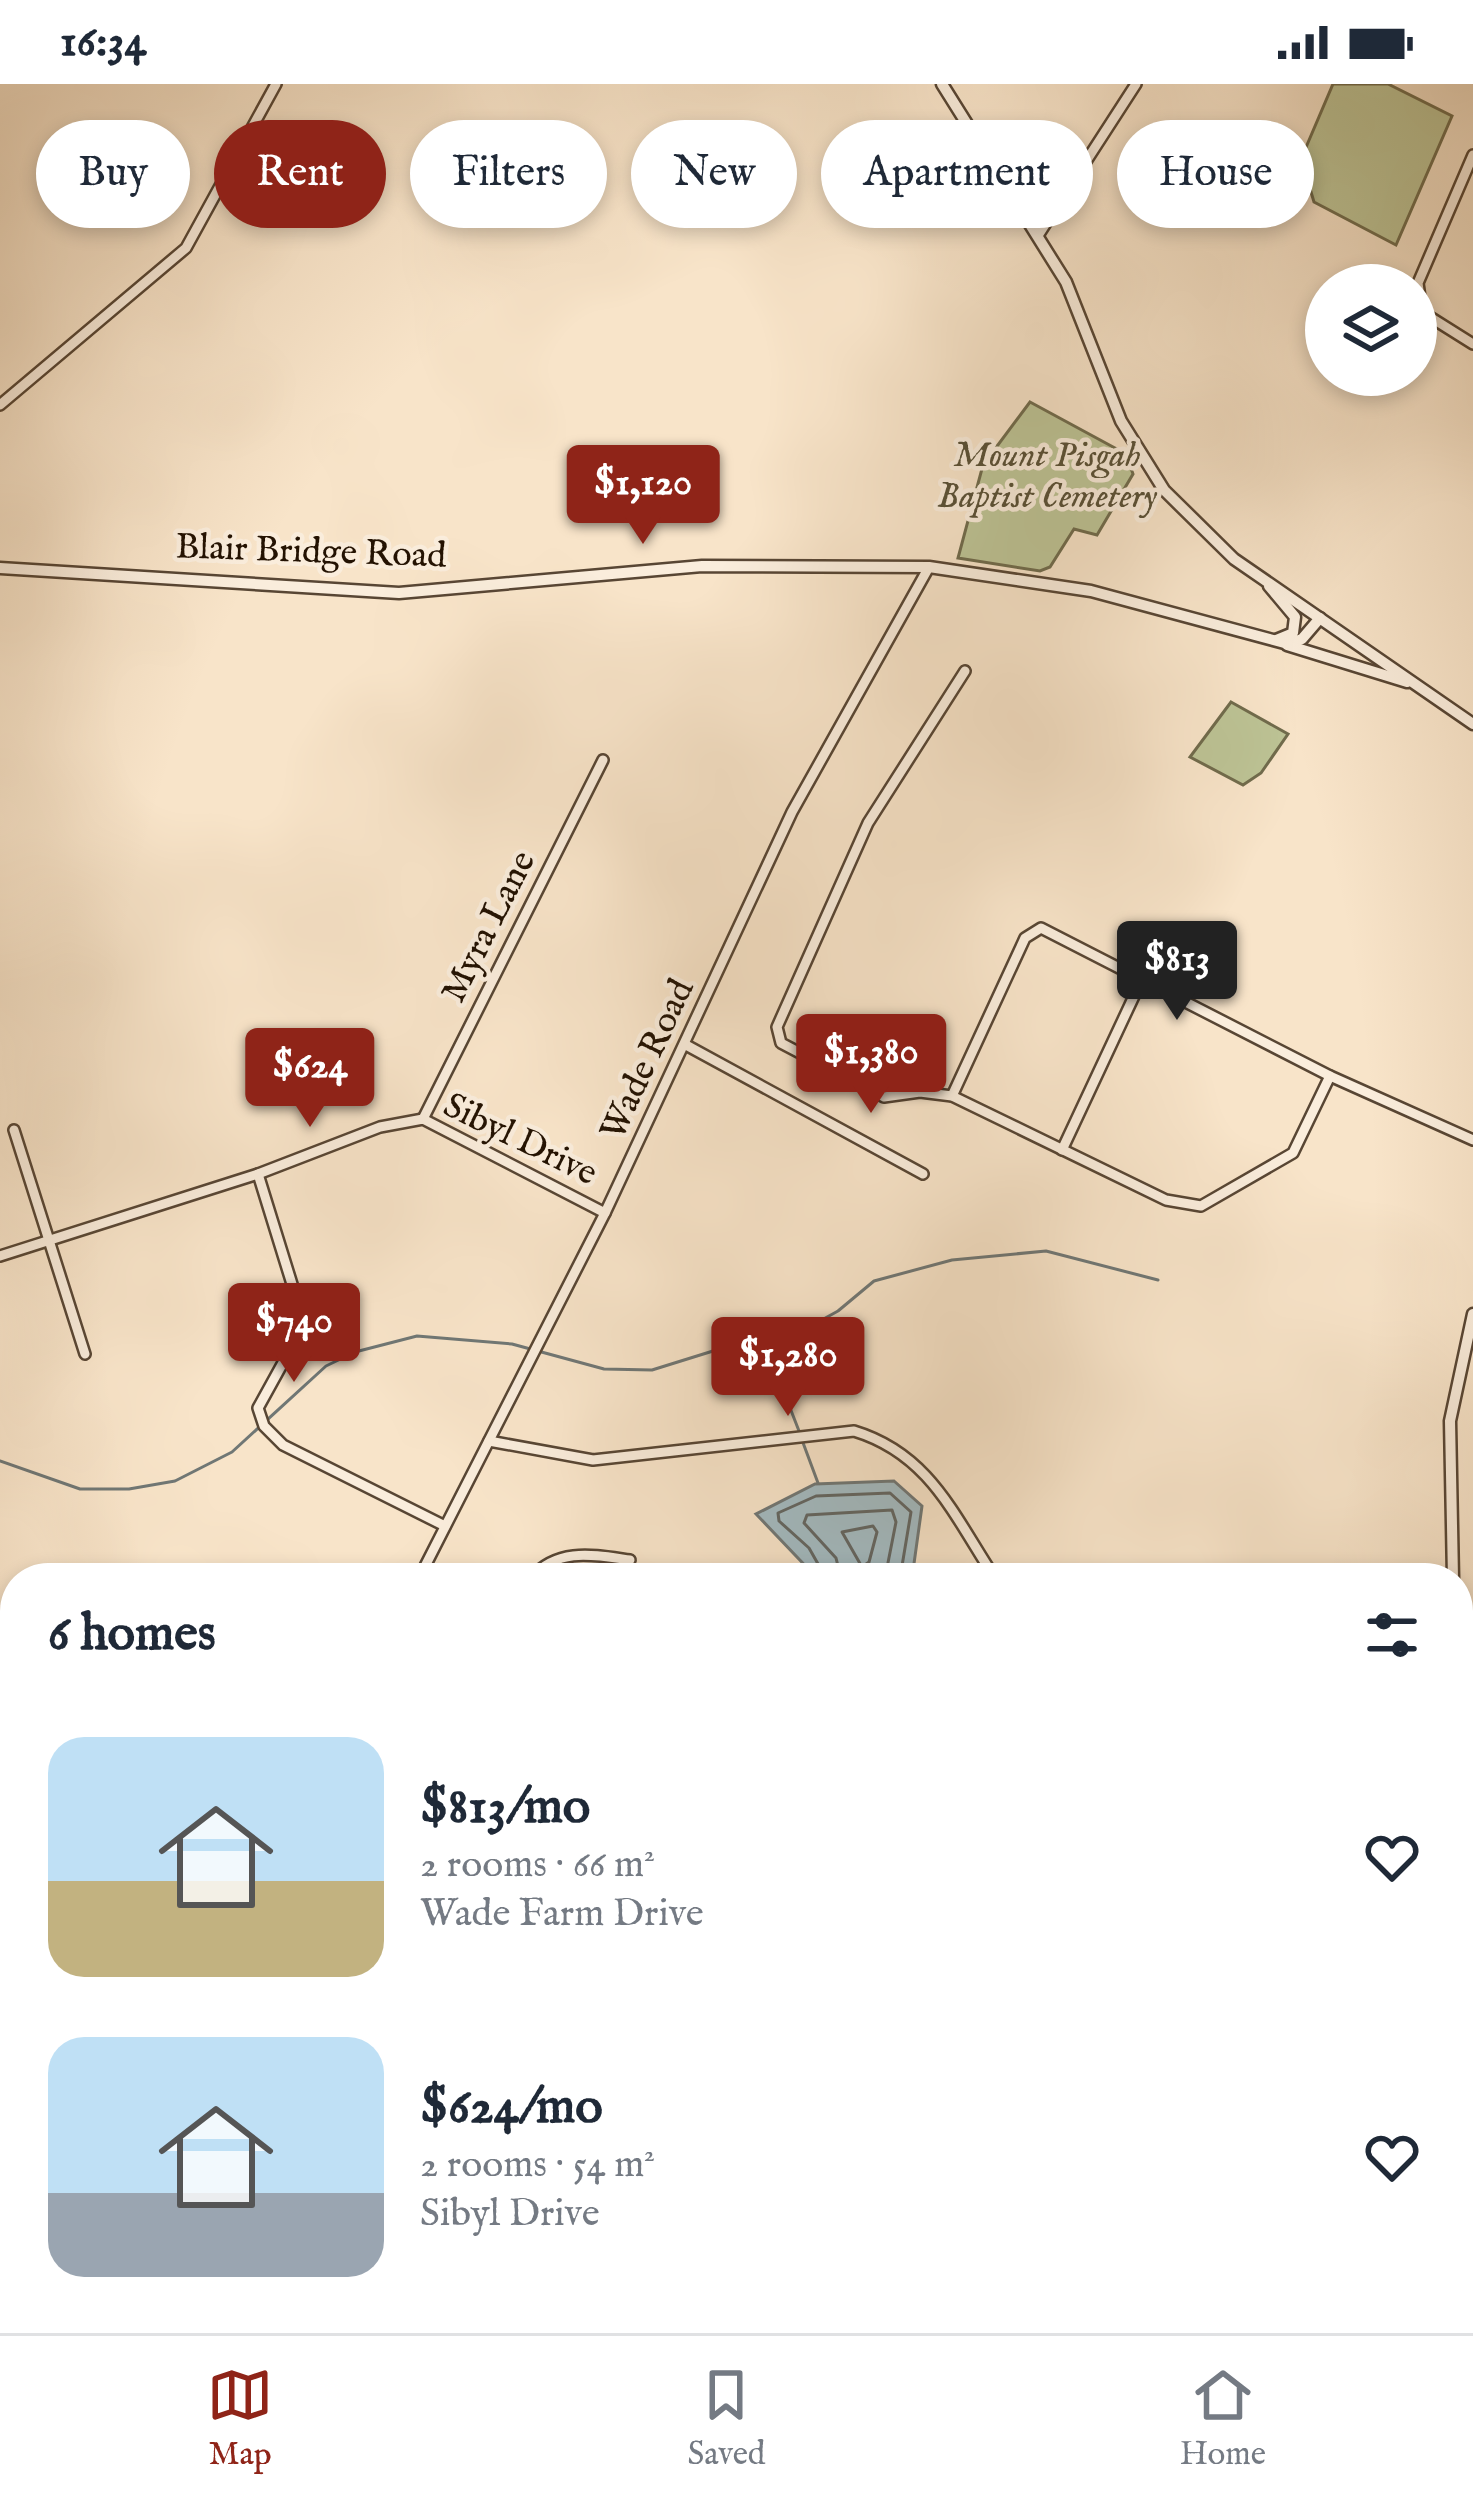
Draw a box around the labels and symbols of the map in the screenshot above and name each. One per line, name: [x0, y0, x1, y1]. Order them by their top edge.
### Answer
park label: Mount Pisgah Baptist Cemetery: [937, 433, 1158, 520]
pin: $1,120: [545, 445, 741, 547]
street label: Blair Bridge Road: [175, 524, 448, 580]
street label: Myra Lane: [431, 843, 547, 1011]
pin: $813: [1106, 921, 1248, 1023]
street label: Wade Road: [591, 971, 706, 1148]
pin: $1,380: [773, 1014, 969, 1116]
pin: $624: [239, 1028, 381, 1130]
street label: Sibyl Drive: [435, 1083, 605, 1197]
pin: $740: [223, 1283, 365, 1385]
pin: $1,280: [690, 1317, 886, 1419]

